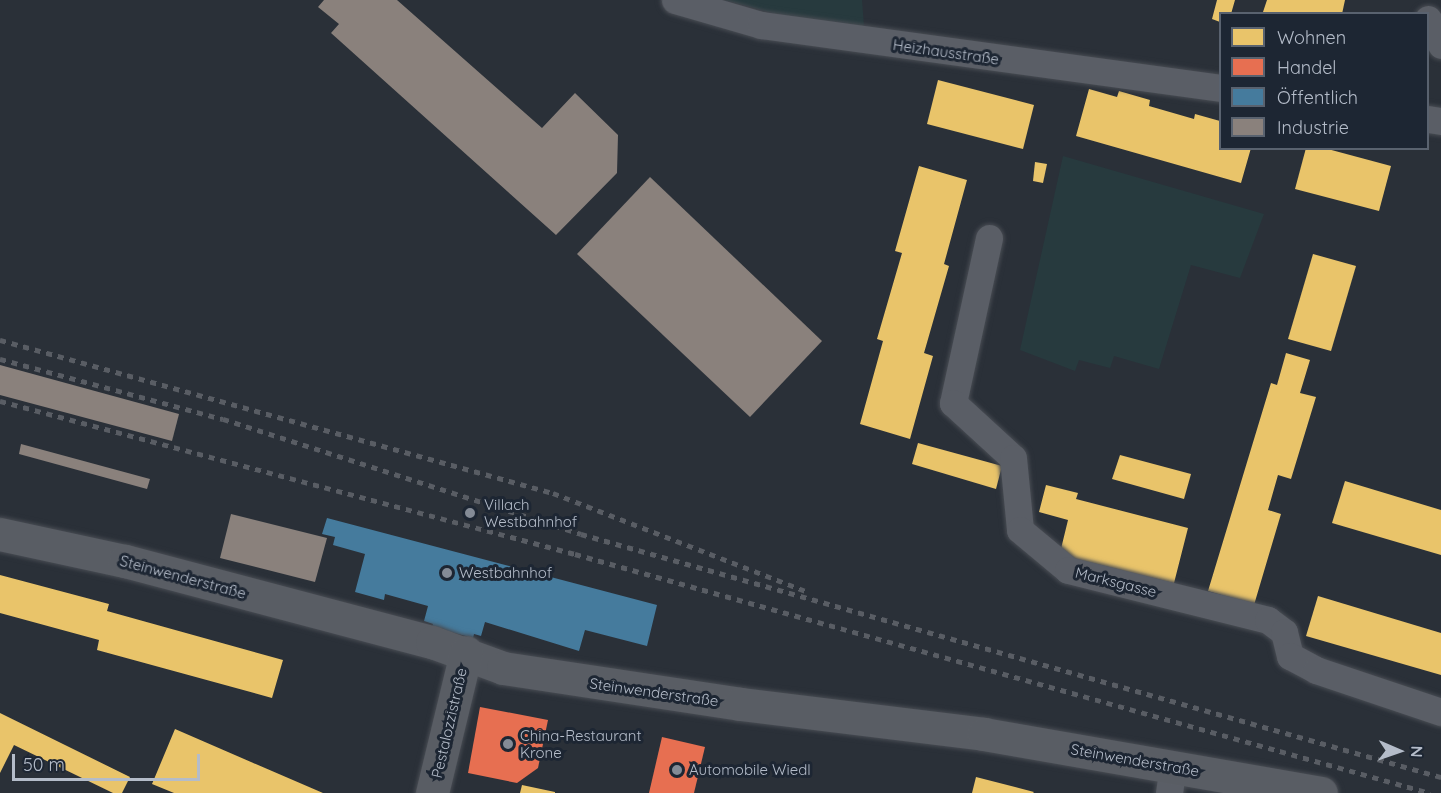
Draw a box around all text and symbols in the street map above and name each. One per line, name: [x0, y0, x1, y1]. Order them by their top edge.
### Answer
legend: [1219, 12, 1429, 150]
text: Wohnen: [1277, 26, 1346, 49]
street label: Heizhausstraße: [892, 36, 1000, 68]
text: Handel: [1277, 56, 1337, 79]
text: Öffentlich: [1277, 86, 1358, 109]
text: Industrie: [1277, 116, 1349, 139]
place label: Villach Westbahnhof: [484, 495, 577, 530]
marker: Villach Westbahnhof: [461, 504, 479, 522]
street label: Steinwenderstraße: [118, 551, 248, 603]
street label: Marksgasse: [1073, 563, 1159, 601]
place label: Westbahnhof: [459, 564, 552, 582]
marker: Westbahnhof: [440, 566, 454, 580]
street label: Pestalozzistraße: [428, 666, 470, 780]
street label: Steinwenderstraße: [588, 674, 720, 710]
north arrow: [1369, 721, 1429, 781]
place label: China-Restaurant Krone: [520, 726, 642, 761]
marker: China-Restaurant Krone: [501, 737, 515, 751]
street label: Steinwenderstraße: [1069, 740, 1201, 780]
scale bar: [15, 742, 202, 780]
text: N: [1407, 745, 1427, 758]
text: 50 m: [23, 753, 65, 776]
place label: Automobile Wiedl: [689, 761, 811, 779]
marker: Automobile Wiedl: [670, 763, 684, 777]

